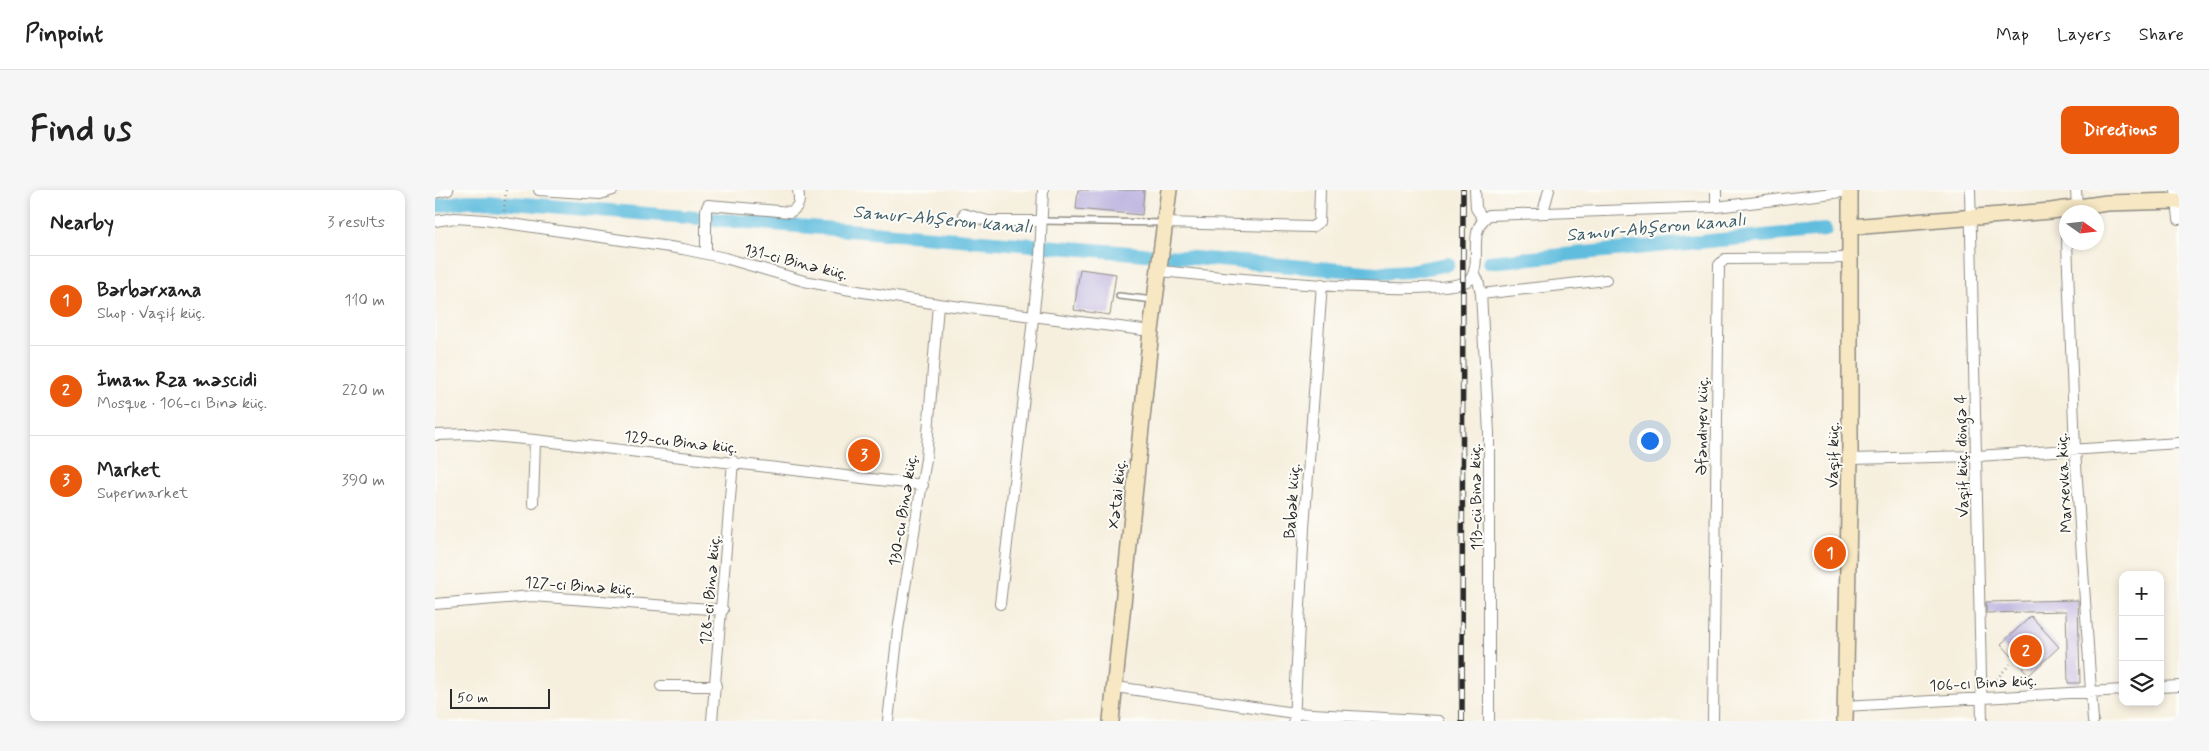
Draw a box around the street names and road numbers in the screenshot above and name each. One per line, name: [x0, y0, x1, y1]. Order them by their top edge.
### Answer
street label: 131-ci Binə küç.: [741, 239, 850, 286]
street label: Əfəndiyev küç.: [1691, 376, 1714, 476]
street label: Vaqif küç. döngə 4: [1951, 394, 1975, 518]
street label: Vaqif küç.: [1822, 422, 1845, 488]
street label: 129-cu Binə küç.: [623, 426, 739, 459]
street label: Marxevka küç.: [2051, 432, 2078, 534]
street label: 113-cü Binə küç.: [1465, 443, 1488, 551]
street label: 130-cu Binə küç.: [884, 453, 923, 568]
street label: Xətai küç.: [1103, 458, 1132, 530]
street label: Babək küç.: [1279, 463, 1306, 539]
street label: 128-ci Binə küç.: [695, 534, 726, 646]
street label: 127-ci Binə küç.: [524, 572, 636, 601]
street label: 106-cı Binə küç.: [1929, 670, 2037, 697]

